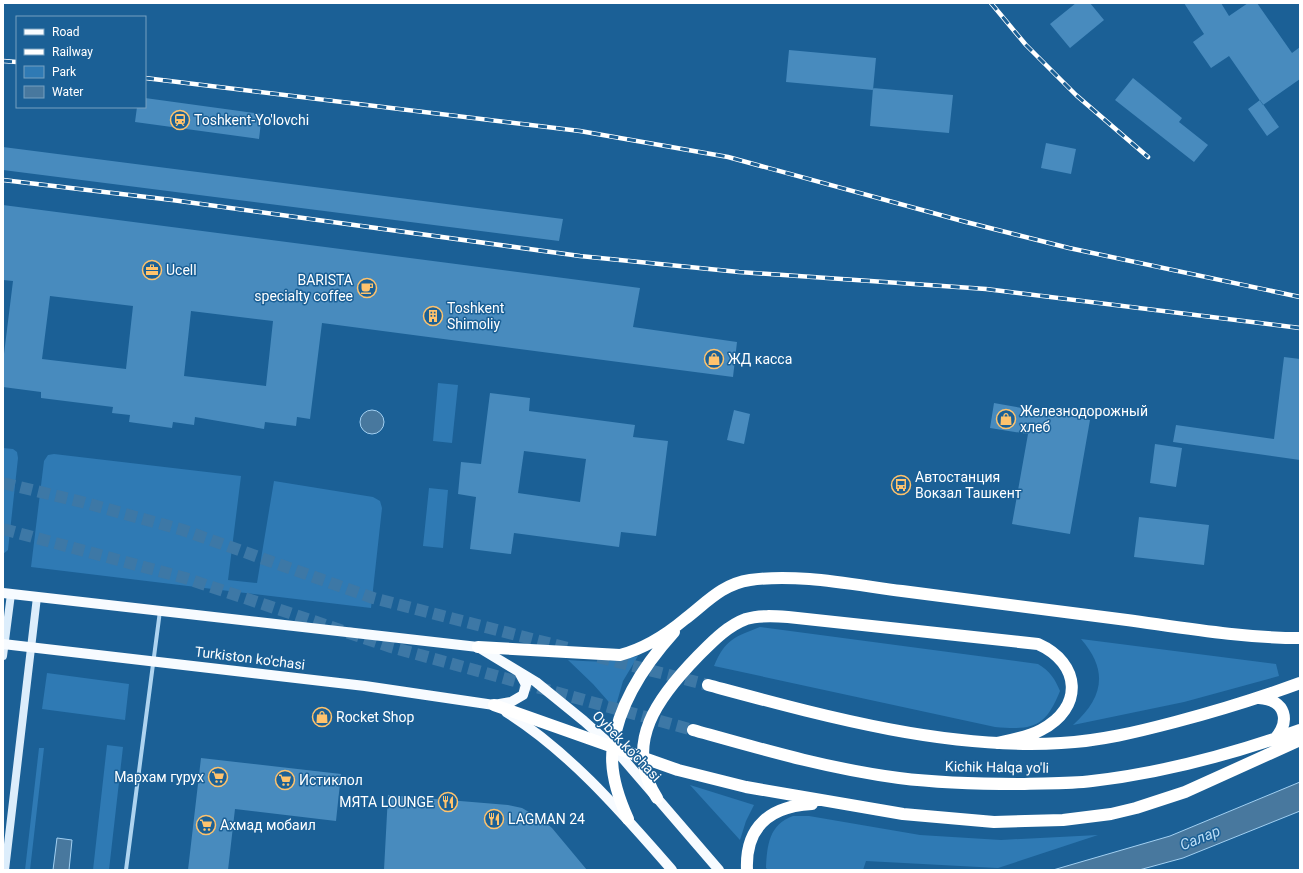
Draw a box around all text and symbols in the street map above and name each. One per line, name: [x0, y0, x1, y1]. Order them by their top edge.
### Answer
legend: [16, 16, 146, 108]
text: Road: [52, 25, 80, 39]
text: Railway: [52, 45, 93, 59]
text: Park: [52, 65, 77, 79]
text: Water: [52, 85, 83, 99]
station icon: Toshkent-Yo'lovchi: [169, 109, 191, 131]
place label: Toshkent-Yo'lovchi: [194, 112, 309, 128]
office icon: Ucell: [141, 259, 163, 281]
place label: Ucell: [166, 262, 197, 278]
place label: BARISTA specialty coffee: [254, 272, 353, 304]
cafe icon: BARISTA specialty coffee: [356, 277, 378, 299]
place label: Toshkent Shimoliy: [447, 300, 505, 332]
building icon: Toshkent Shimoliy: [422, 305, 444, 327]
shop icon: ЖД касса: [703, 348, 725, 370]
place label: ЖД касса: [728, 351, 792, 367]
place label: Железнодорожный хлеб: [1020, 403, 1148, 435]
shop icon: Железнодорожный хлеб: [995, 408, 1017, 430]
place label: Автостанция Вокзал Ташкент: [915, 469, 1022, 501]
bus stop icon: Автостанция Вокзал Ташкент: [890, 474, 912, 496]
street label: Turkiston ko'chasi: [194, 643, 306, 673]
shop icon: Rocket Shop: [311, 706, 333, 728]
street label: Oybek ko'chasi: [589, 707, 665, 785]
place label: Rocket Shop: [336, 709, 414, 725]
street label: Kichik Halqa yo'li: [945, 758, 1049, 776]
supermarket icon: Мархам гурух: [207, 766, 229, 788]
place label: Мархам гурух: [114, 769, 204, 785]
supermarket icon: Истиклол: [274, 769, 296, 791]
place label: Истиклол: [299, 772, 363, 788]
restaurant icon: МЯТА LOUNGE: [437, 791, 459, 813]
place label: МЯТА LOUNGE: [339, 794, 434, 810]
restaurant icon: LAGMAN 24: [483, 808, 505, 830]
place label: LAGMAN 24: [508, 811, 585, 827]
supermarket icon: Ахмад мобаил: [195, 814, 217, 836]
place label: Ахмад мобаил: [220, 817, 316, 833]
water label: Салар: [1177, 822, 1223, 854]

